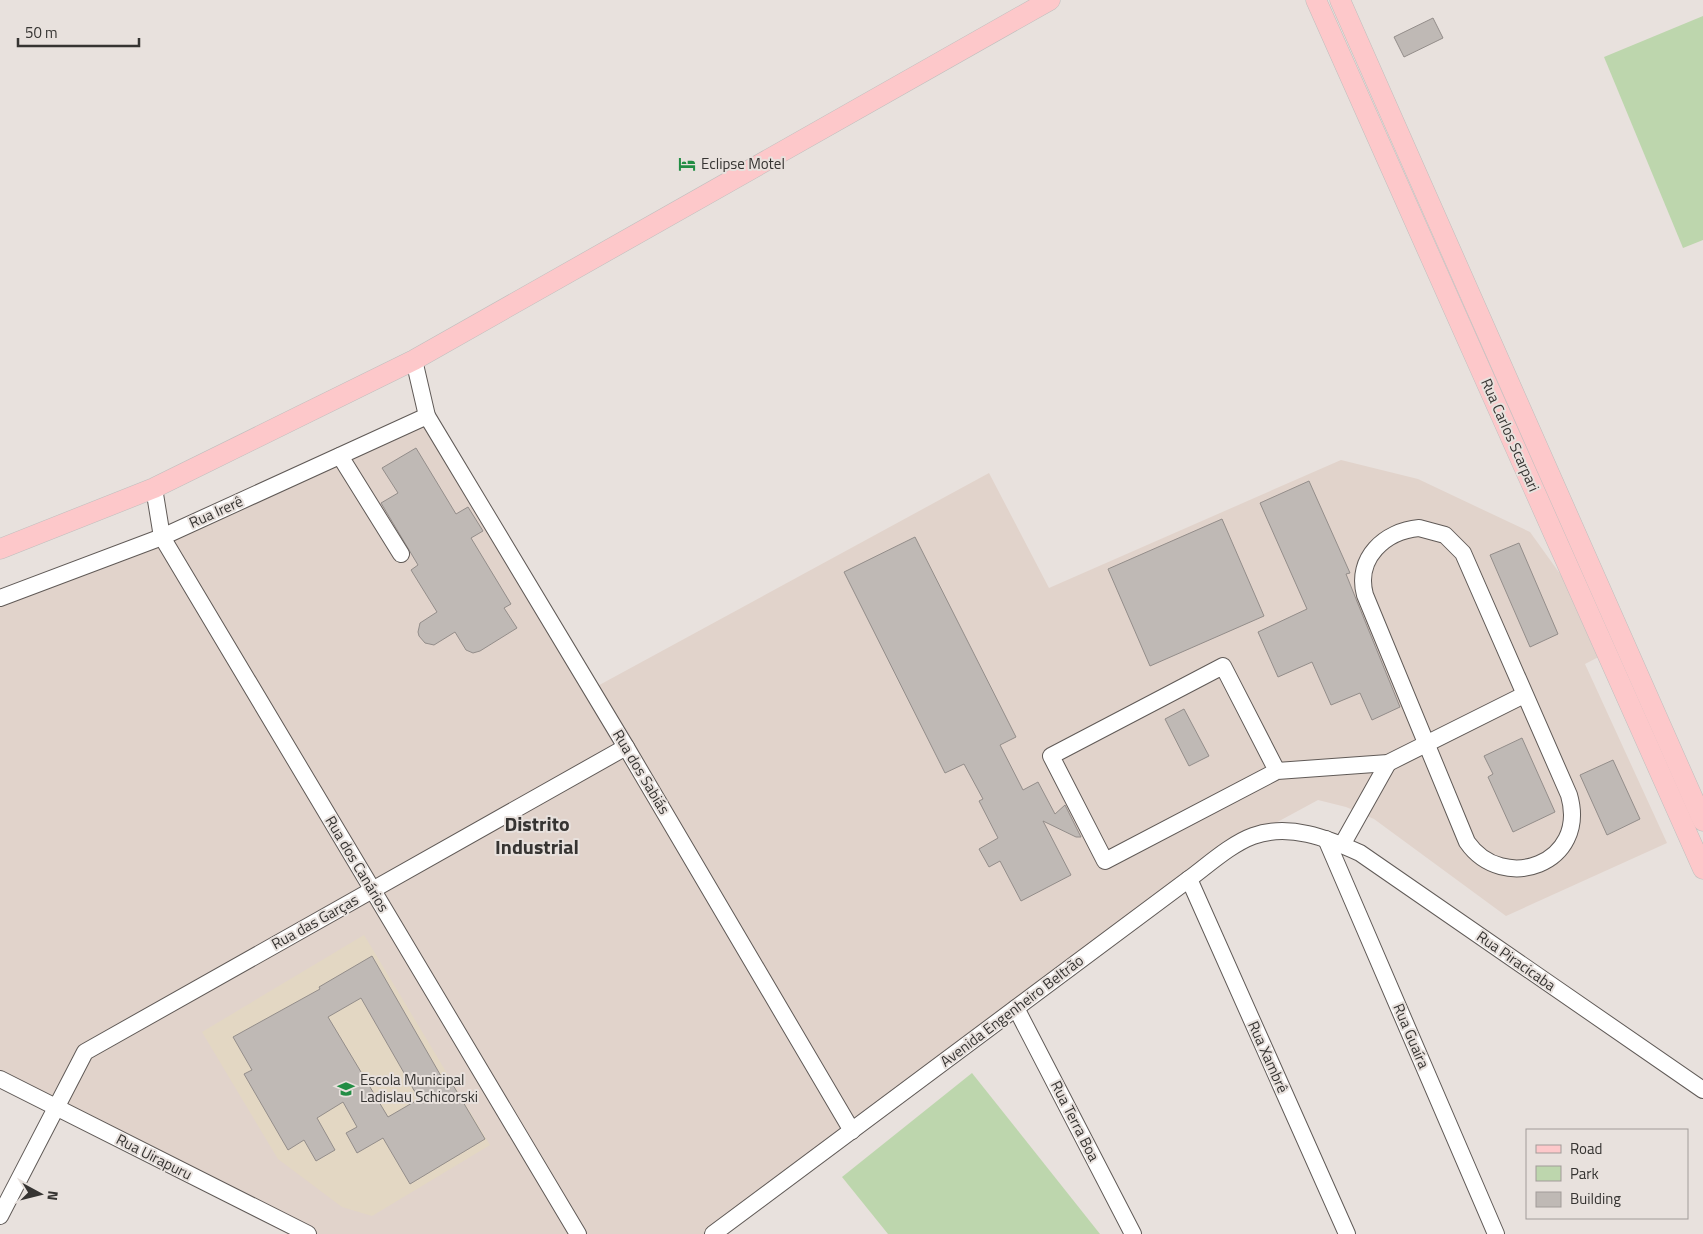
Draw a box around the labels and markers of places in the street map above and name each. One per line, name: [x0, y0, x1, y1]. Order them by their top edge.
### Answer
place label: Eclipse Motel: [701, 152, 785, 175]
hotel icon: Eclipse Motel: [677, 154, 697, 174]
place label: Escola Municipal Ladislau Schicorski: [360, 1068, 478, 1108]
school or university icon: Escola Municipal Ladislau Schicorski: [336, 1079, 356, 1099]

